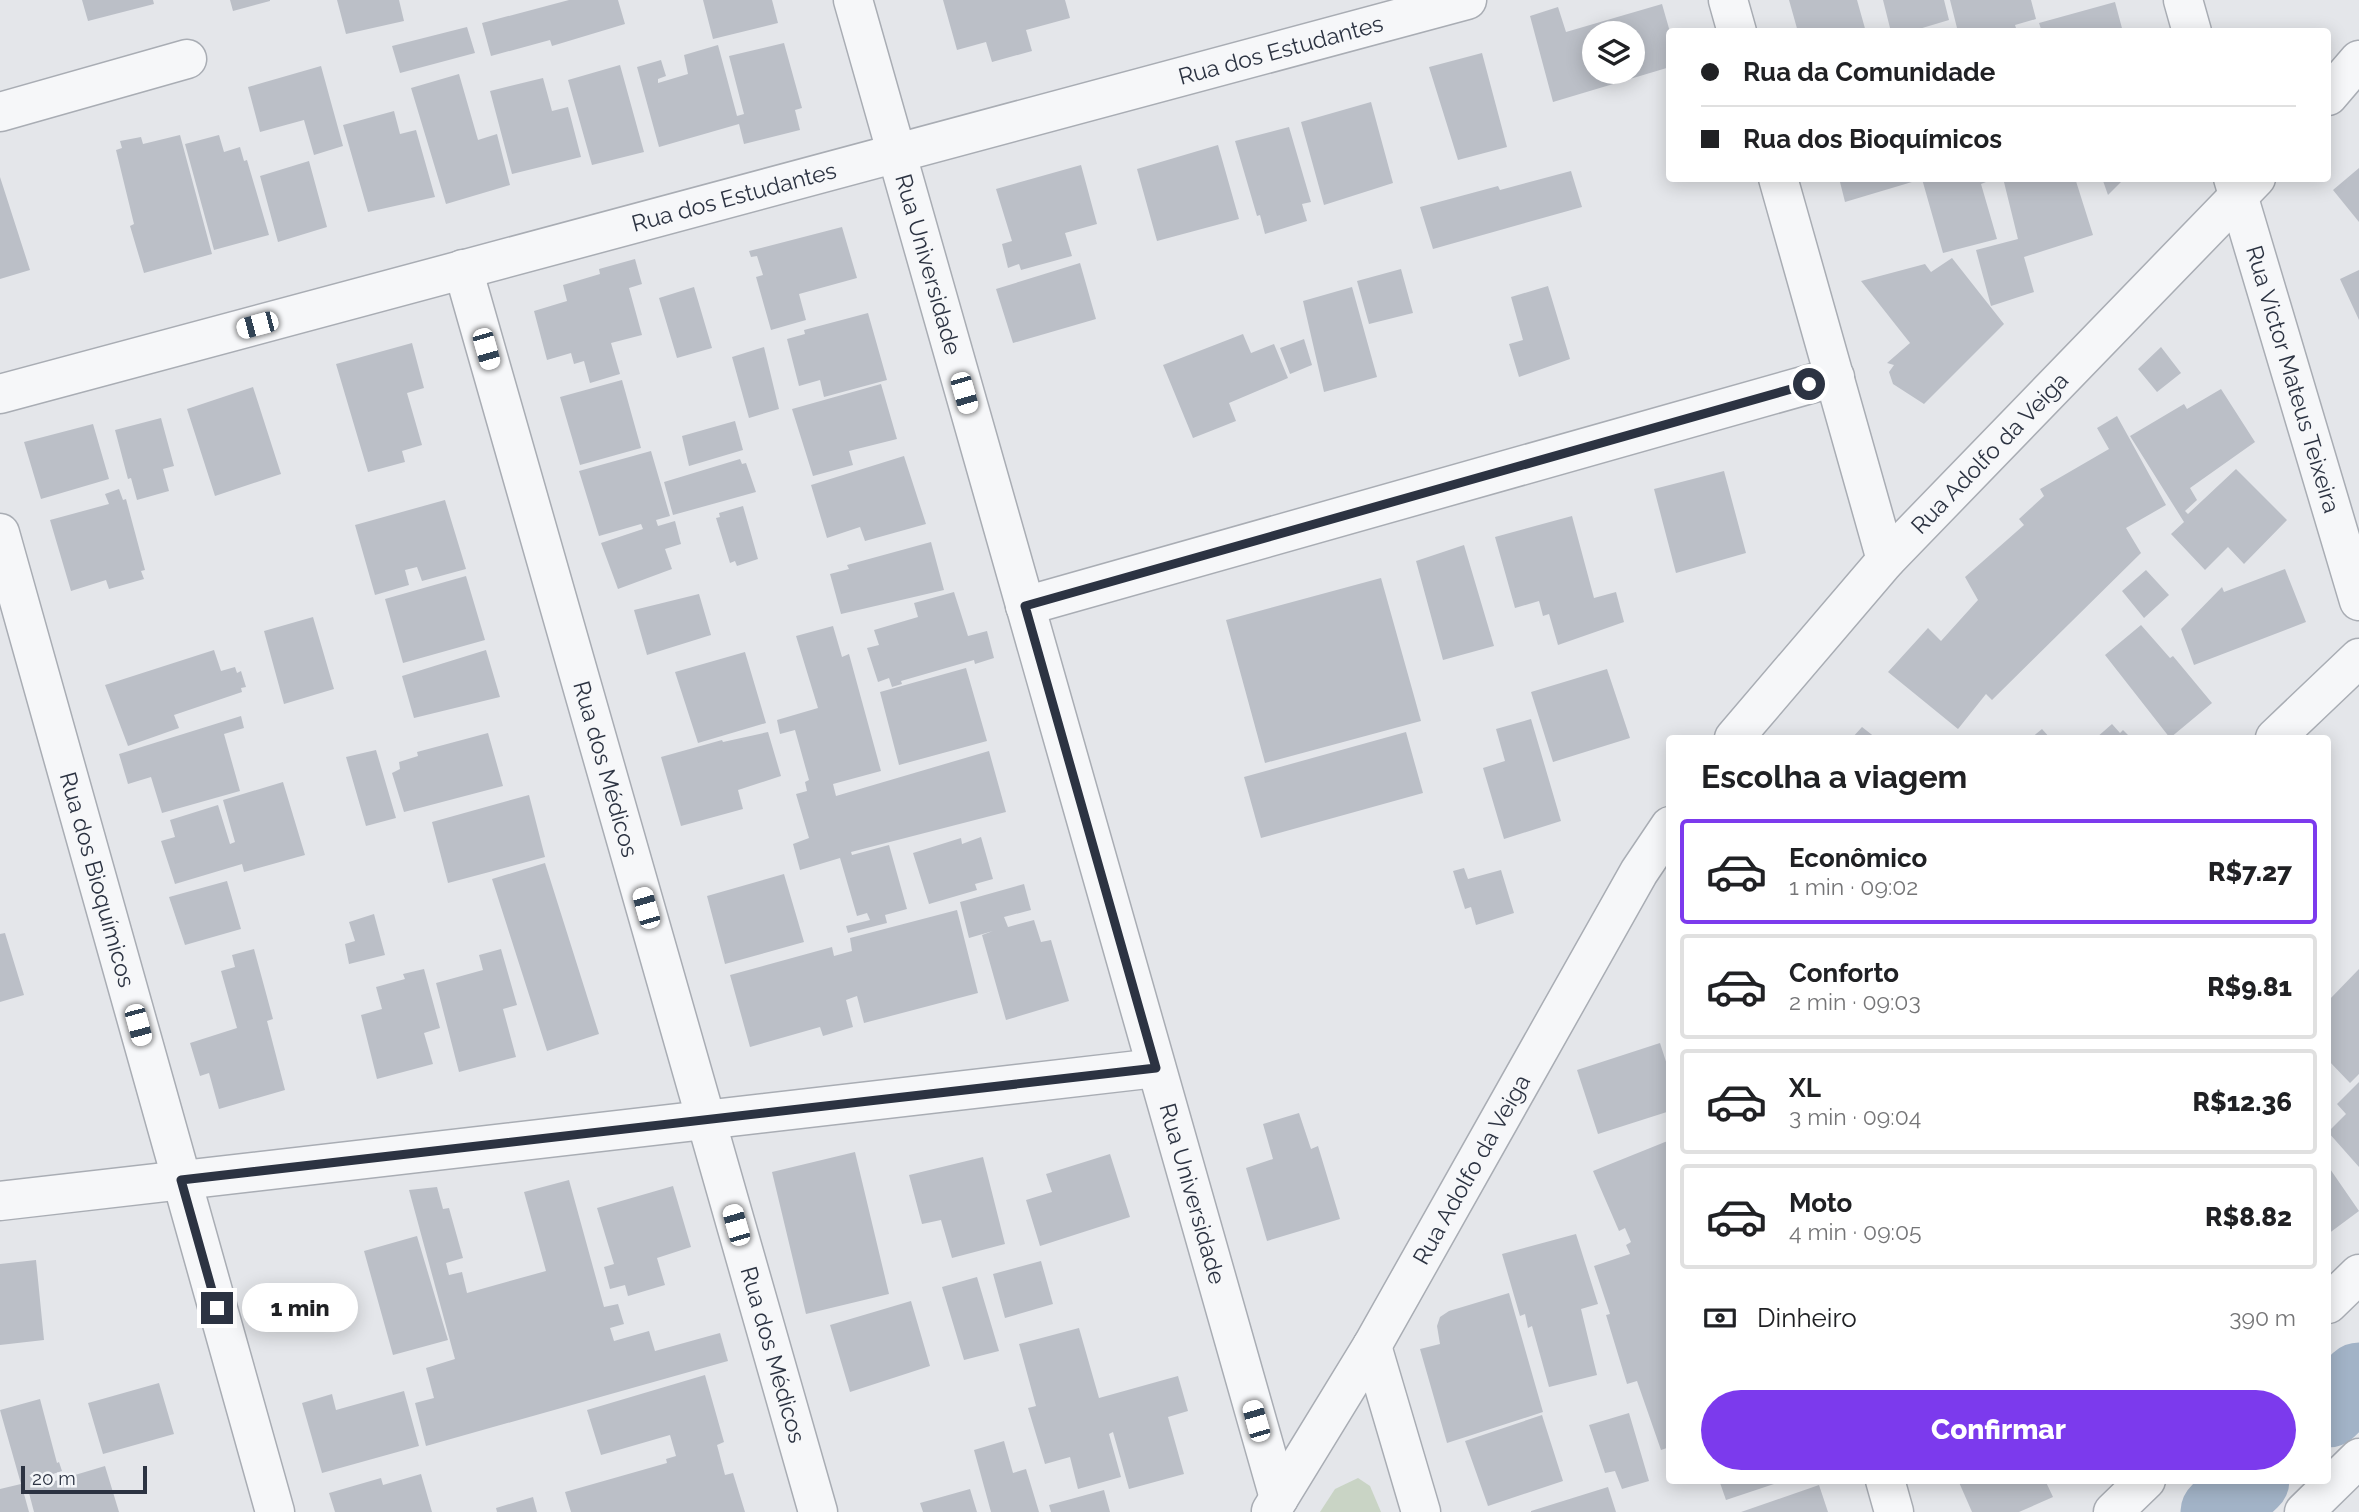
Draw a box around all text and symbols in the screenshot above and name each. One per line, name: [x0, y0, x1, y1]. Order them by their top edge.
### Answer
street label: Rua dos Estudantes: [1175, 9, 1386, 90]
map controls: [1582, 21, 1645, 84]
button: layers: [1582, 21, 1645, 84]
text: Rua da Comunidade: [1743, 57, 1995, 87]
text: Rua dos Bioquímicos: [1743, 124, 2002, 154]
street label: Rua dos Estudantes: [629, 156, 839, 237]
street label: Rua Universidade: [890, 171, 967, 358]
street label: Rua Victor Mateus Teixeira: [2241, 242, 2346, 516]
car: [234, 309, 281, 341]
car: [471, 326, 502, 372]
street label: Rua Adolfo da Veiga: [1905, 366, 2073, 539]
route start: [1793, 368, 1825, 400]
car: [949, 370, 980, 416]
street label: Rua dos Médicos: [568, 678, 644, 860]
text: Escolha a viagem: [1701, 758, 1967, 795]
street label: Rua dos Bioquímicos: [55, 769, 141, 990]
icon: car: [1705, 840, 1768, 903]
text: Econômico: [1789, 843, 1927, 873]
text: R$7.27: [2208, 857, 2292, 887]
text: 1 min · 09:02: [1789, 873, 1918, 900]
car: [631, 885, 662, 931]
icon: car: [1705, 955, 1768, 1018]
text: Conforto: [1789, 958, 1899, 988]
text: R$9.81: [2207, 972, 2292, 1002]
text: 2 min · 09:03: [1789, 988, 1921, 1015]
car: [123, 1002, 154, 1048]
street label: Rua Adolfo da Veiga: [1407, 1070, 1535, 1269]
icon: car: [1705, 1070, 1768, 1133]
text: XL: [1789, 1073, 1821, 1103]
text: R$12.36: [2193, 1087, 2292, 1117]
street label: Rua Universidade: [1154, 1100, 1231, 1287]
text: 3 min · 09:04: [1789, 1103, 1921, 1130]
icon: car: [1705, 1185, 1768, 1248]
text: Moto: [1789, 1188, 1852, 1218]
car: [721, 1202, 752, 1248]
text: R$8.82: [2205, 1202, 2292, 1232]
text: 4 min · 09:05: [1789, 1218, 1922, 1245]
street label: Rua dos Médicos: [736, 1263, 812, 1446]
callout: 1 min: [242, 1284, 357, 1332]
route end: [201, 1292, 233, 1324]
text: 1 min: [270, 1294, 330, 1321]
icon: cash: [1701, 1299, 1739, 1337]
text: Dinheiro: [1757, 1303, 1857, 1333]
text: 390 m: [2229, 1304, 2296, 1331]
button: Confirmar: [1701, 1390, 2296, 1470]
car: [1241, 1398, 1272, 1444]
scale bar: [21, 1463, 147, 1495]
text: 20 m: [32, 1467, 76, 1489]

